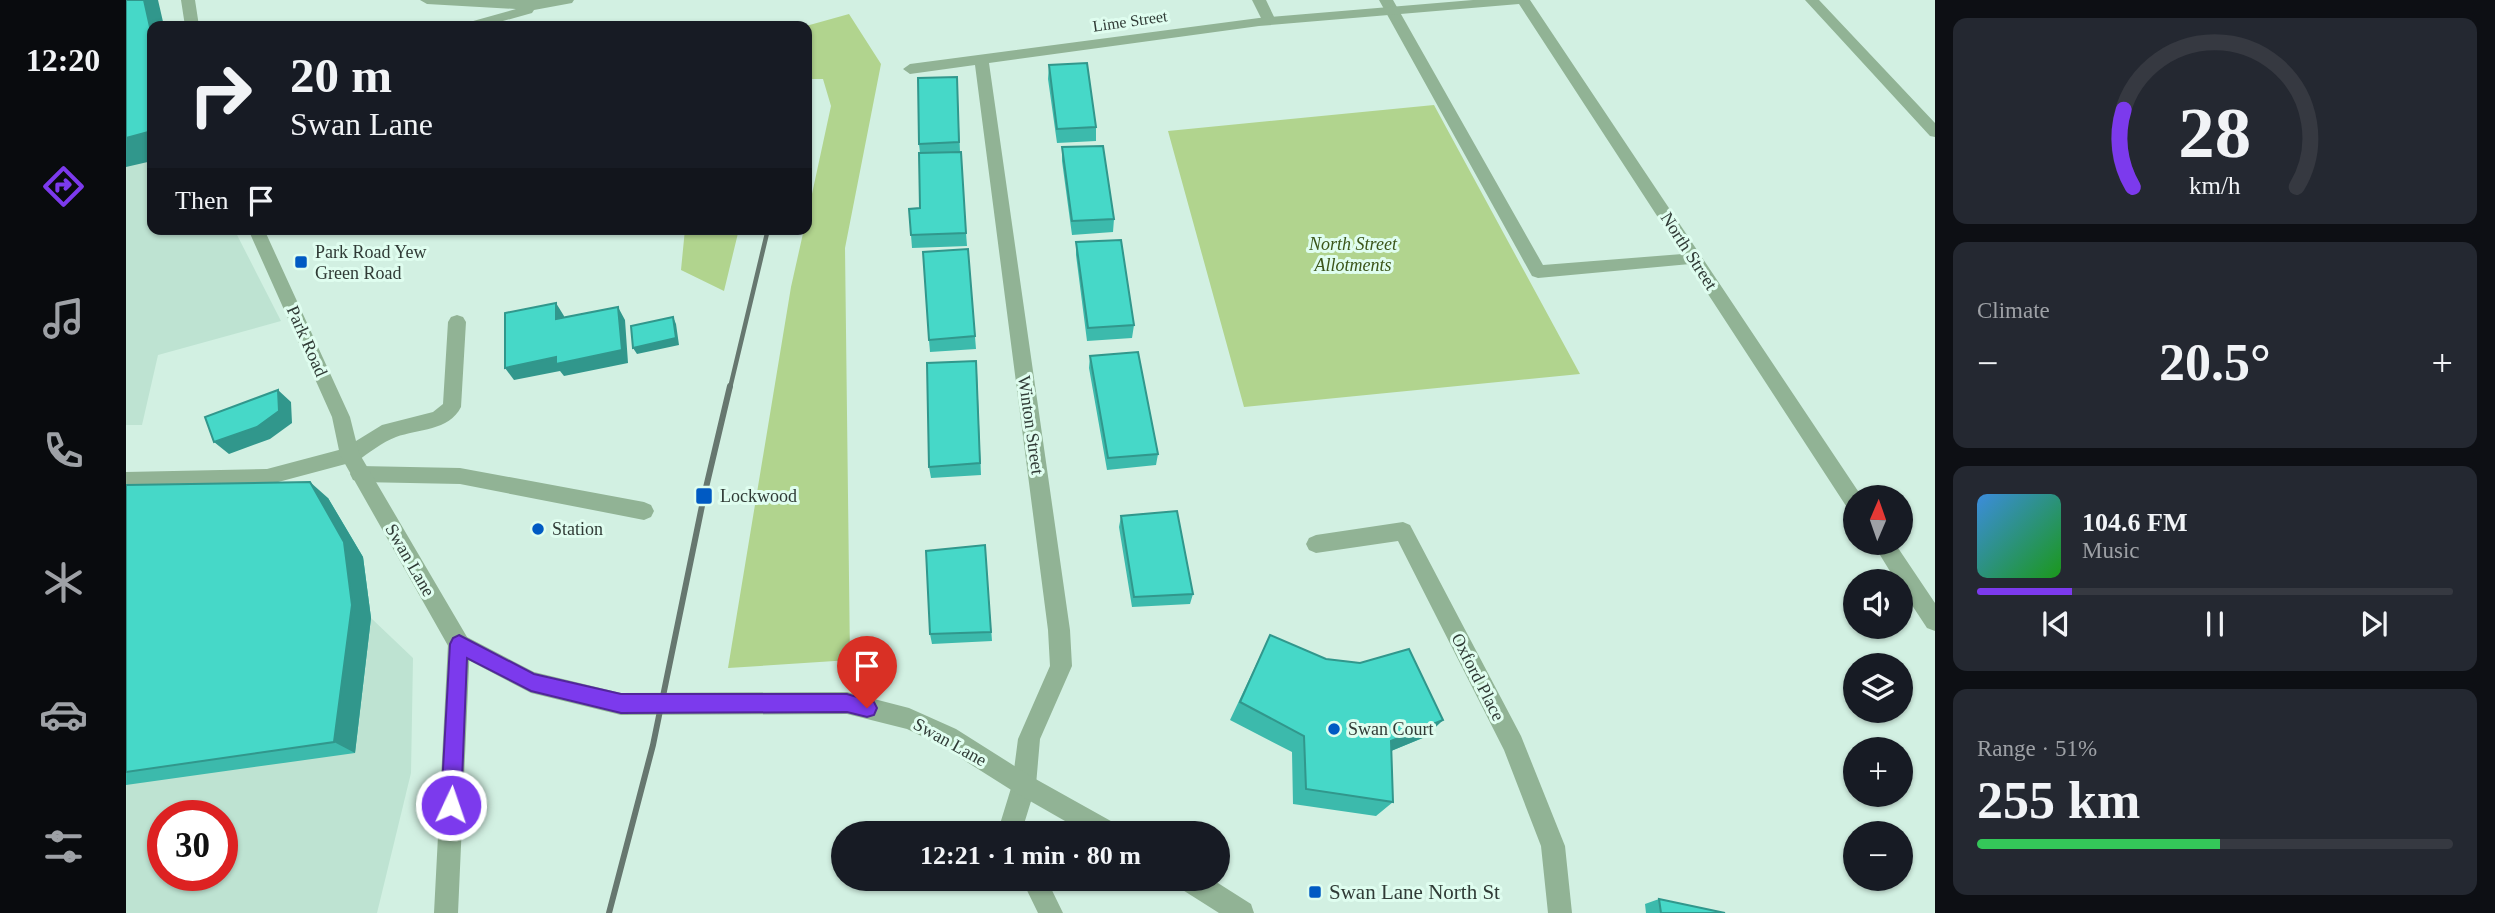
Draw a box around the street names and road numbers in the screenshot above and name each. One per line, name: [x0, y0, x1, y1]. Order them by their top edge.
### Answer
street label: Lime Street: [1092, 7, 1169, 35]
street label: North Street: [1657, 208, 1721, 294]
street label: Park Road: [283, 302, 331, 380]
street label: Winton Street: [1014, 374, 1048, 476]
street label: Swan Lane: [381, 520, 439, 600]
street label: Oxford Place: [1447, 630, 1509, 724]
street label: Swan Lane: [910, 714, 990, 770]

